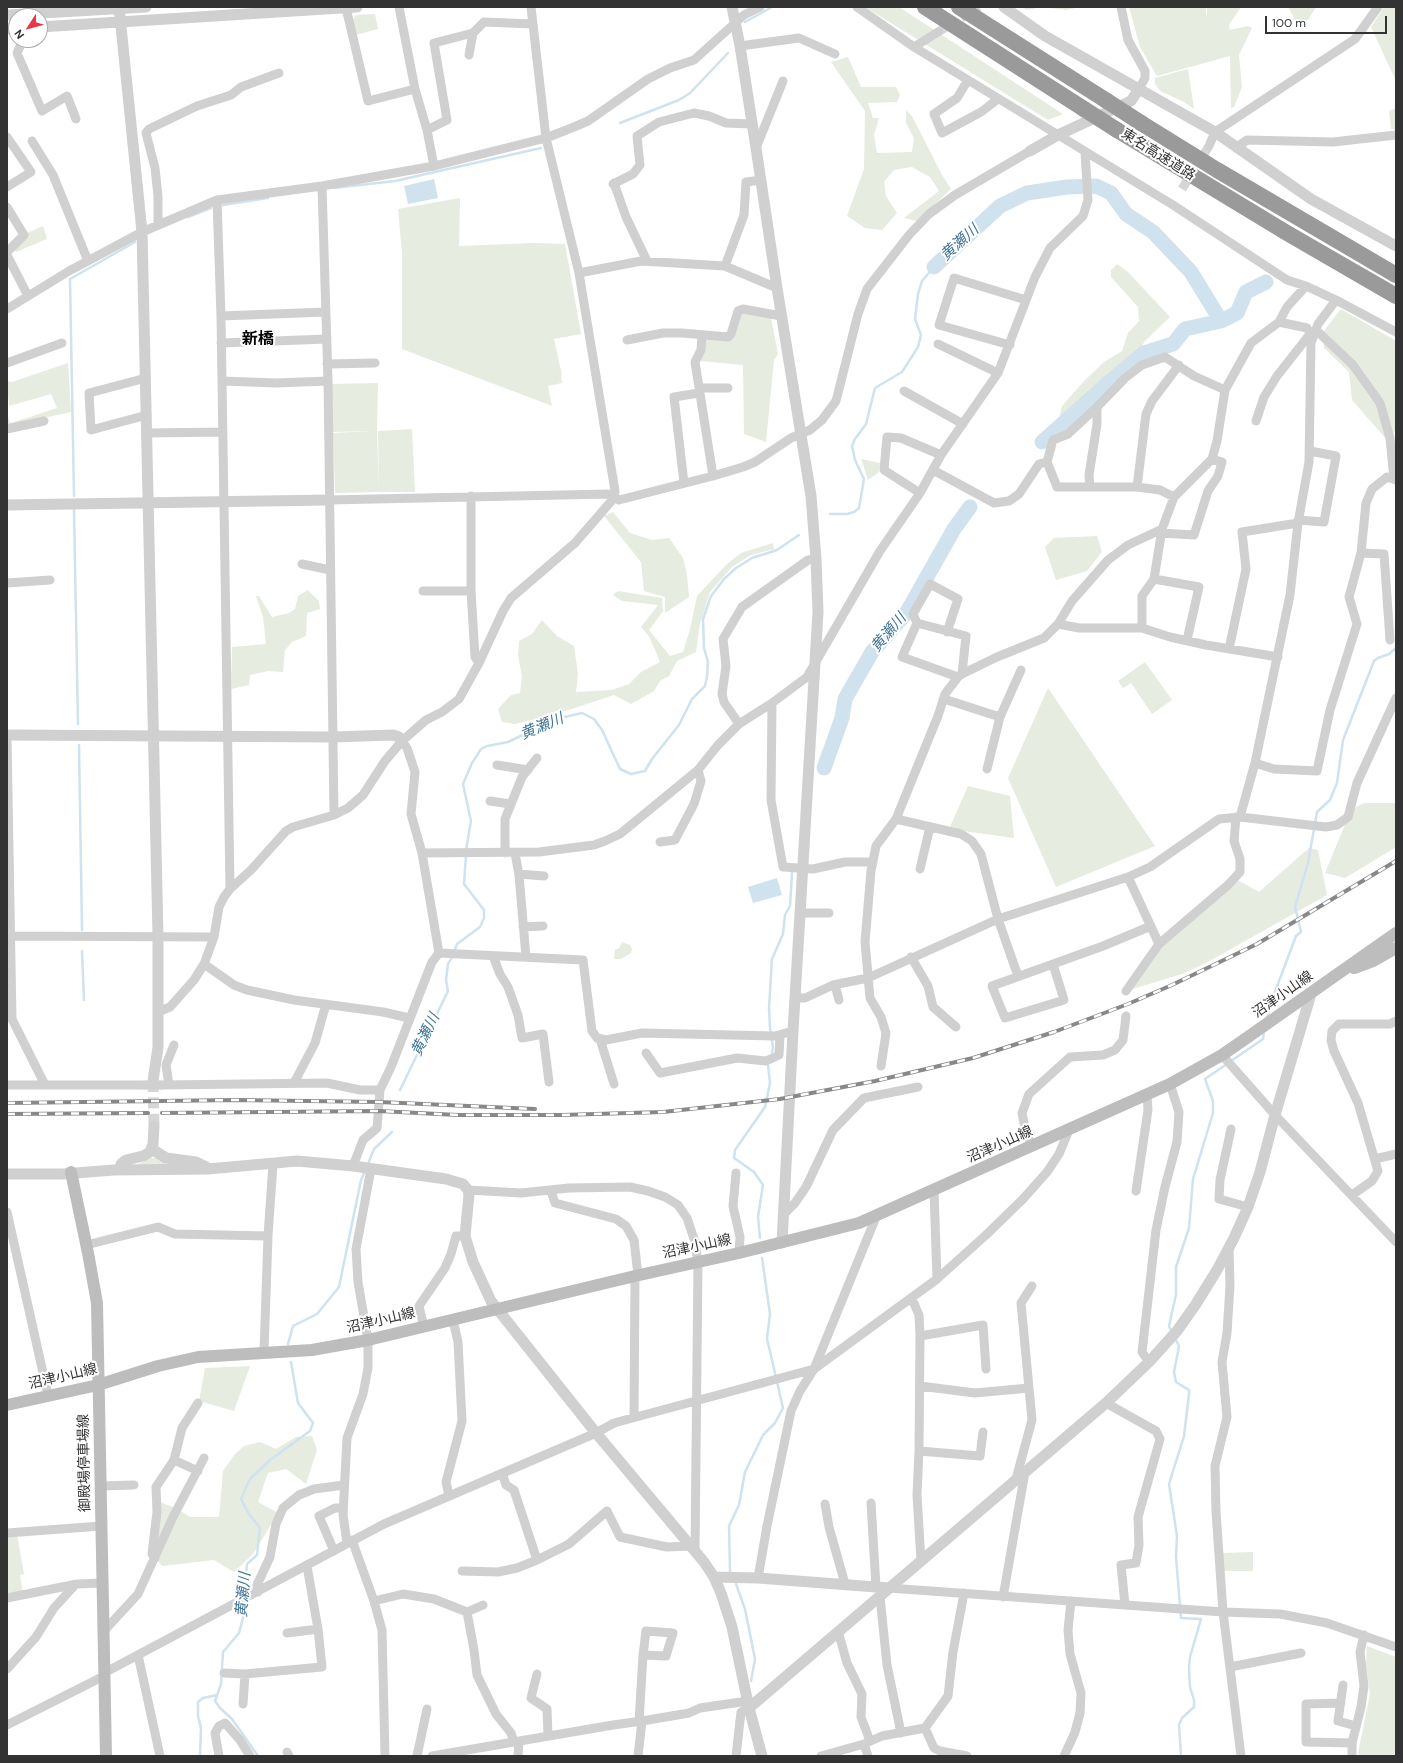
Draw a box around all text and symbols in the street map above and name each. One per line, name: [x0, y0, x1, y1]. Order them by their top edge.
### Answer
north arrow: [8, 8, 48, 48]
scale bar: [1267, 8, 1389, 34]
text: 100 m: [1272, 15, 1306, 31]
text: N: [11, 27, 27, 42]
street label: 東名高速道路: [1118, 126, 1198, 184]
water label: 黄瀬川: [937, 221, 983, 265]
district label: 新橋: [242, 330, 274, 350]
water label: 黄瀬川: [868, 610, 910, 656]
water label: 黄瀬川: [518, 710, 566, 744]
street label: 沼津小山線: [1250, 968, 1316, 1022]
water label: 黄瀬川: [408, 1011, 444, 1059]
street label: 沼津小山線: [965, 1123, 1035, 1167]
street label: 沼津小山線: [661, 1232, 733, 1262]
street label: 沼津小山線: [345, 1305, 417, 1337]
street label: 沼津小山線: [27, 1361, 99, 1393]
street label: 御殿場停車場線: [76, 1414, 94, 1512]
water label: 黄瀬川: [233, 1572, 255, 1618]

